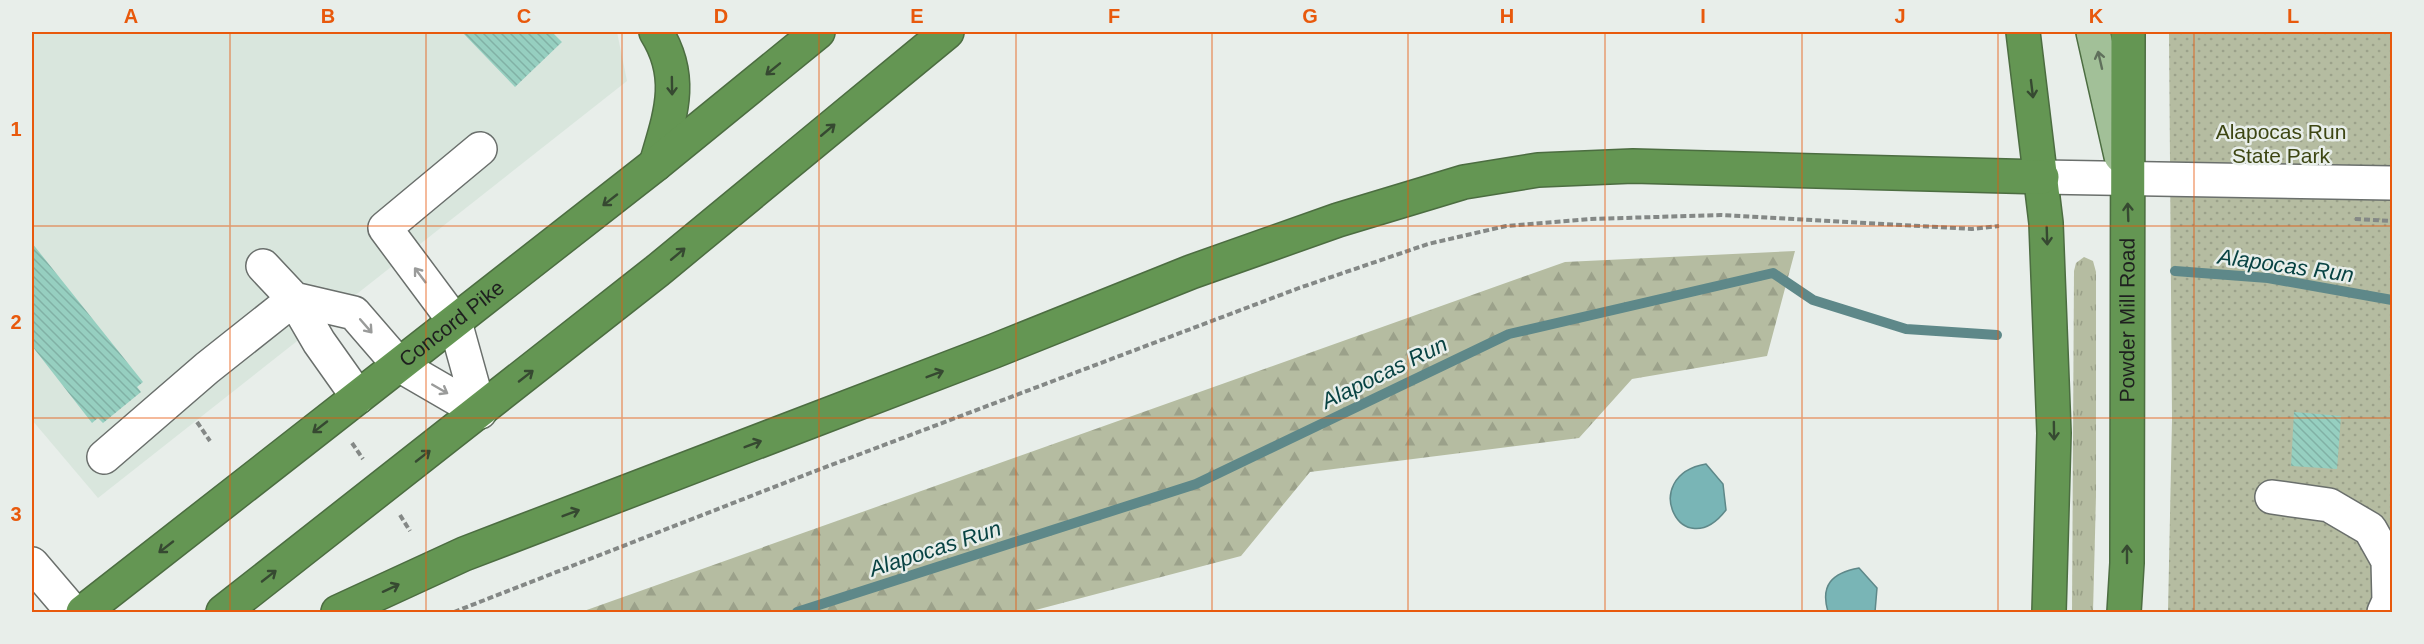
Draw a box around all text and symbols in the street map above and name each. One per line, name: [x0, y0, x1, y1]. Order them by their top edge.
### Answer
text: A: [124, 5, 138, 27]
text: B: [321, 5, 335, 27]
text: C: [517, 5, 531, 27]
text: D: [714, 5, 728, 27]
text: E: [910, 5, 924, 27]
text: F: [1108, 5, 1120, 27]
text: G: [1302, 5, 1318, 27]
text: H: [1500, 5, 1514, 27]
text: I: [1700, 5, 1706, 27]
text: J: [1894, 5, 1906, 27]
text: K: [2089, 5, 2104, 27]
text: L: [2287, 5, 2299, 27]
one-way arrow: [2093, 51, 2105, 70]
one-way arrow: [765, 62, 781, 75]
one-way arrow: [666, 76, 678, 96]
one-way arrow: [2026, 79, 2037, 99]
text: 1: [10, 118, 22, 140]
park label: Alapocas Run State Park: [2216, 120, 2346, 167]
one-way arrow: [820, 124, 836, 137]
one-way arrow: [602, 194, 618, 207]
one-way arrow: [2122, 203, 2133, 223]
one-way arrow: [2041, 225, 2052, 245]
street label: Powder Mill Road: [2115, 238, 2139, 402]
water label: Alapocas Run: [2214, 243, 2355, 287]
one-way arrow: [670, 247, 685, 261]
one-way arrow: [414, 268, 426, 284]
street label: Concord Pike: [395, 275, 508, 371]
text: 2: [10, 311, 22, 333]
one-way arrow: [359, 318, 372, 334]
water label: Alapocas Run: [1315, 331, 1451, 415]
one-way arrow: [926, 368, 944, 379]
one-way arrow: [518, 369, 534, 382]
one-way arrow: [431, 383, 448, 395]
one-way arrow: [2048, 420, 2060, 440]
one-way arrow: [312, 421, 328, 434]
one-way arrow: [743, 437, 762, 448]
one-way arrow: [414, 450, 430, 463]
text: 3: [10, 503, 22, 525]
one-way arrow: [561, 507, 580, 518]
water label: Alapocas Run: [864, 515, 1004, 582]
one-way arrow: [158, 540, 174, 553]
one-way arrow: [2121, 545, 2133, 565]
one-way arrow: [261, 570, 277, 583]
one-way arrow: [382, 582, 400, 593]

